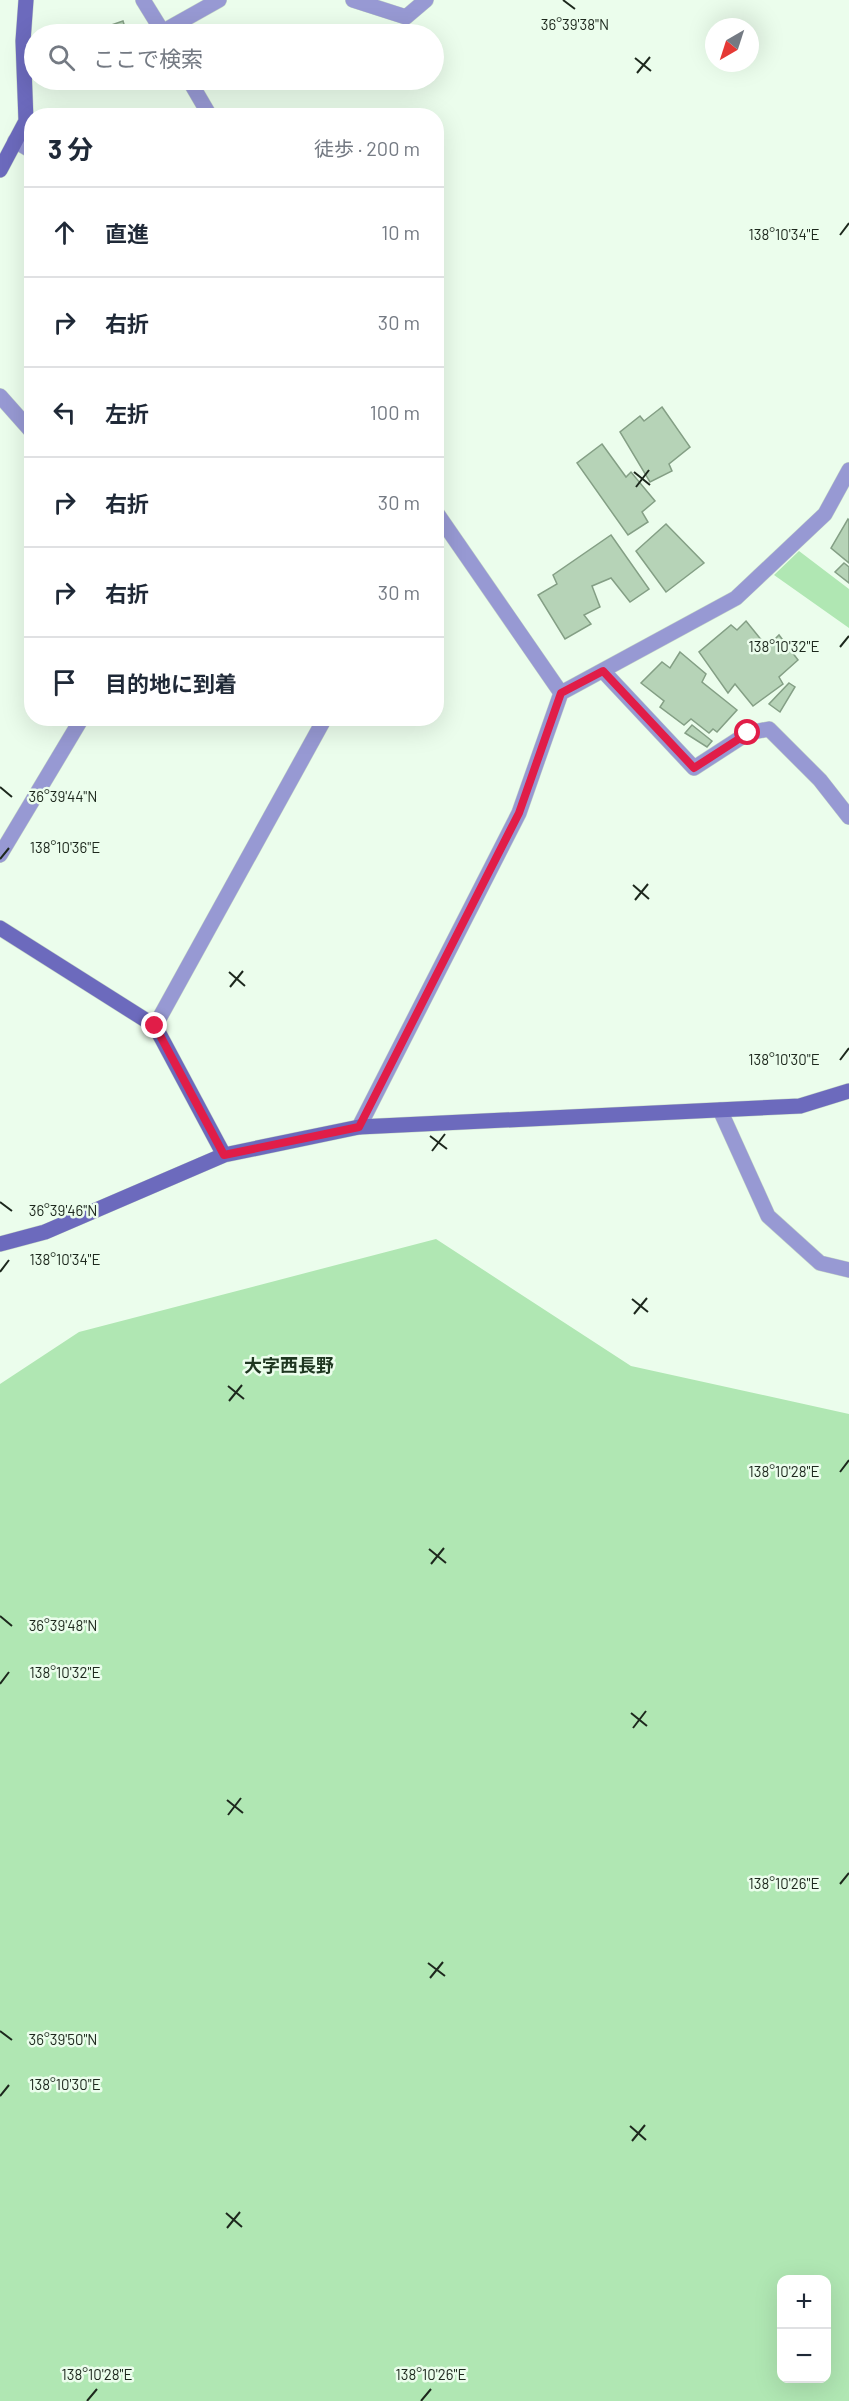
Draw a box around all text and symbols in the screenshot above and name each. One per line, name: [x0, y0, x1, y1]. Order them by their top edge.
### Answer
text: 36°39'38"N: [541, 15, 609, 33]
north arrow: [705, 18, 759, 72]
search box: [24, 24, 444, 90]
icon: search: [45, 41, 78, 74]
text: ここで検索: [93, 45, 203, 71]
text: 3 分: [48, 133, 93, 164]
text: 徒歩 · 200 m: [314, 136, 420, 160]
icon: ahead: [48, 216, 81, 249]
text: 直進: [105, 220, 149, 246]
text: 10 m: [381, 220, 420, 244]
text: 138°10'34"E: [749, 225, 820, 243]
icon: right: [48, 306, 81, 339]
text: 右折: [105, 310, 149, 336]
text: 30 m: [378, 310, 420, 334]
icon: left: [48, 396, 81, 429]
text: 左折: [105, 400, 149, 426]
text: 100 m: [370, 400, 420, 424]
icon: right: [48, 486, 81, 519]
text: 右折: [105, 490, 149, 516]
text: 30 m: [378, 490, 420, 514]
icon: right: [48, 576, 81, 609]
text: 右折: [105, 580, 149, 606]
text: 30 m: [378, 580, 420, 604]
text: 138°10'32"E: [749, 637, 820, 655]
icon: arrive: [48, 666, 81, 699]
text: 目的地に到着: [105, 670, 237, 696]
route start: [734, 719, 760, 745]
text: 36°39'44"N: [29, 787, 97, 805]
text: 138°10'36"E: [30, 838, 100, 856]
route end: [141, 1012, 167, 1038]
text: 138°10'30"E: [748, 1050, 820, 1068]
text: 36°39'46"N: [29, 1201, 97, 1219]
text: 138°10'34"E: [30, 1250, 101, 1268]
district label: 大字西長野: [244, 1354, 334, 1376]
text: 138°10'28"E: [748, 1462, 820, 1480]
text: 36°39'48"N: [29, 1616, 97, 1634]
text: 138°10'32"E: [30, 1663, 101, 1681]
text: 138°10'26"E: [749, 1874, 820, 1892]
text: 36°39'50"N: [29, 2030, 97, 2048]
text: 138°10'30"E: [29, 2075, 101, 2093]
map controls: [777, 2275, 831, 2383]
button: +: [777, 2275, 831, 2329]
button: −: [777, 2329, 831, 2383]
text: 138°10'28"E: [61, 2365, 133, 2383]
text: 138°10'26"E: [396, 2365, 467, 2383]

